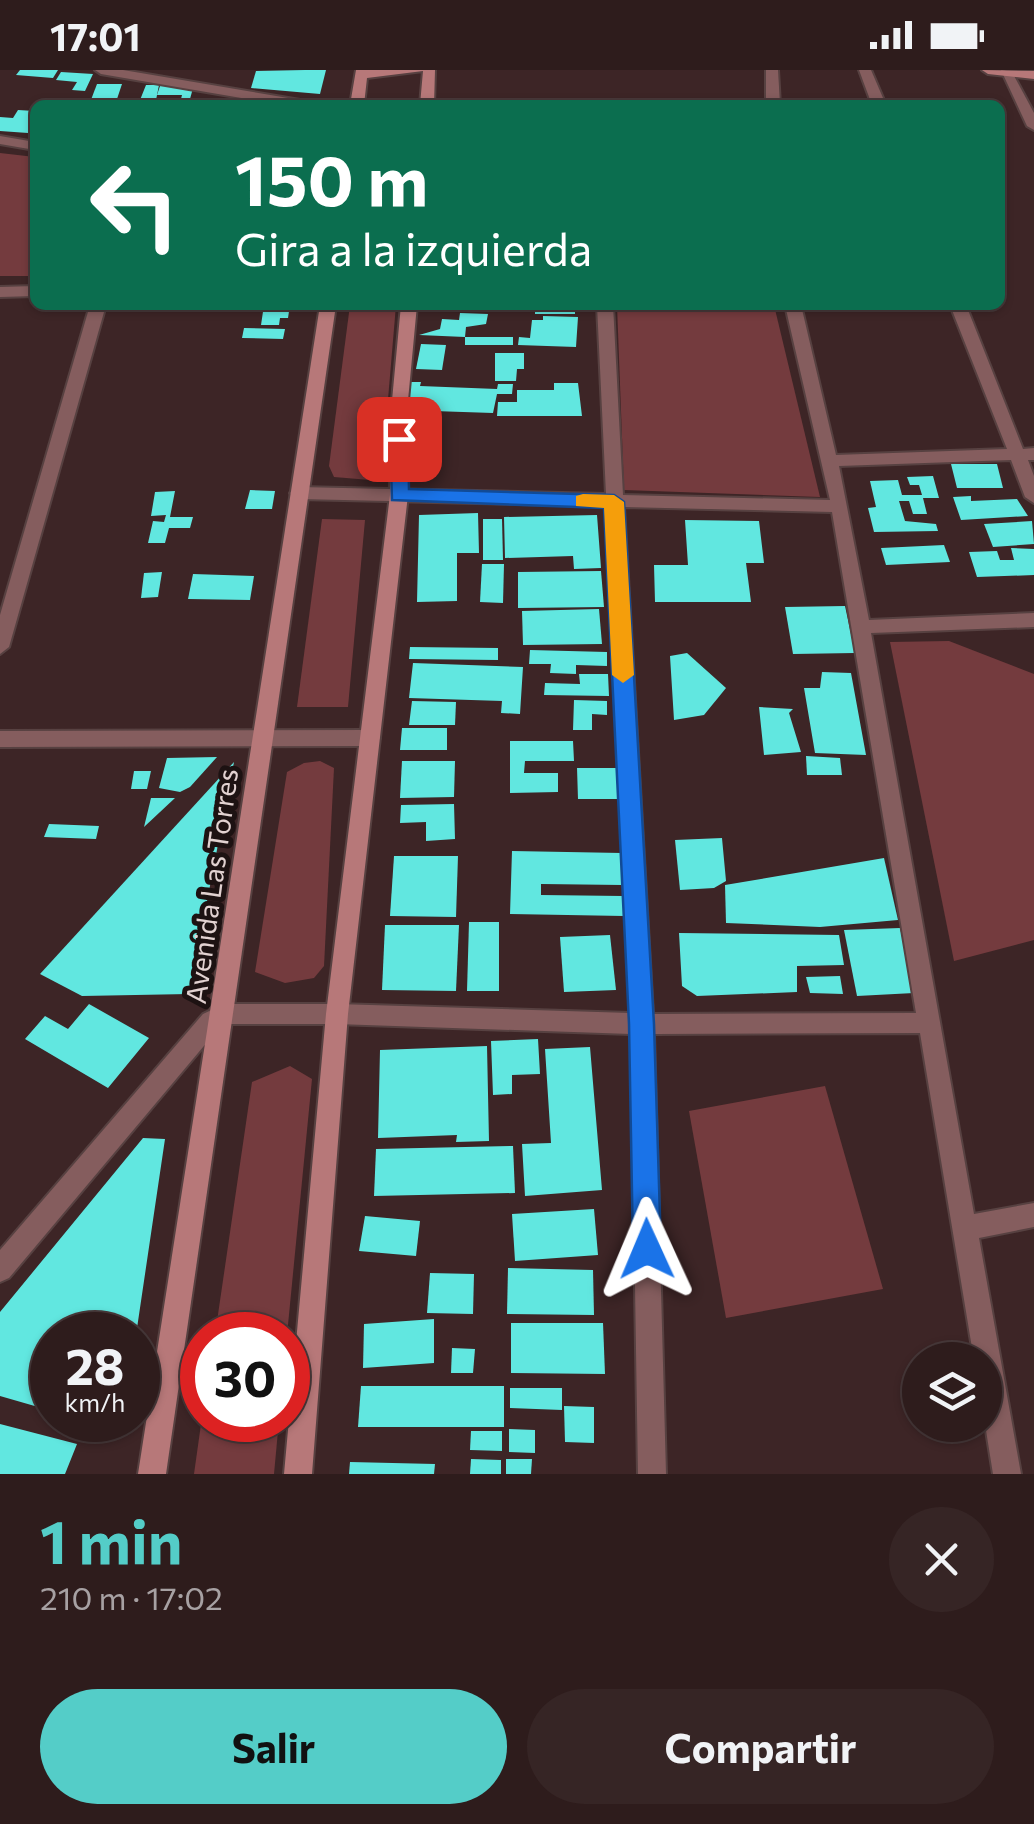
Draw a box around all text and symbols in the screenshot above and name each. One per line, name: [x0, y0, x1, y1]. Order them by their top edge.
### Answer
text: 17:01: [50, 12, 141, 59]
text: 150 m: [235, 135, 428, 220]
icon: left: [70, 140, 200, 270]
text: Gira a la izquierda: [235, 220, 592, 275]
pin: [357, 397, 442, 482]
icon: arrive: [372, 412, 427, 467]
street label: Avenida Las Torres: [178, 766, 244, 1006]
position arrow: [595, 1197, 699, 1301]
speed limit sign: 30: [180, 1312, 310, 1442]
text: 28: [65, 1334, 125, 1395]
map controls: [902, 1342, 1002, 1442]
button: layers: [902, 1342, 1002, 1442]
text: km/h: [65, 1387, 125, 1417]
text: 1 min: [40, 1503, 182, 1576]
button: close: [889, 1507, 994, 1612]
text: 210 m · 17:02: [40, 1577, 223, 1617]
button: Salir: [40, 1689, 507, 1804]
button: Compartir: [527, 1689, 994, 1804]

